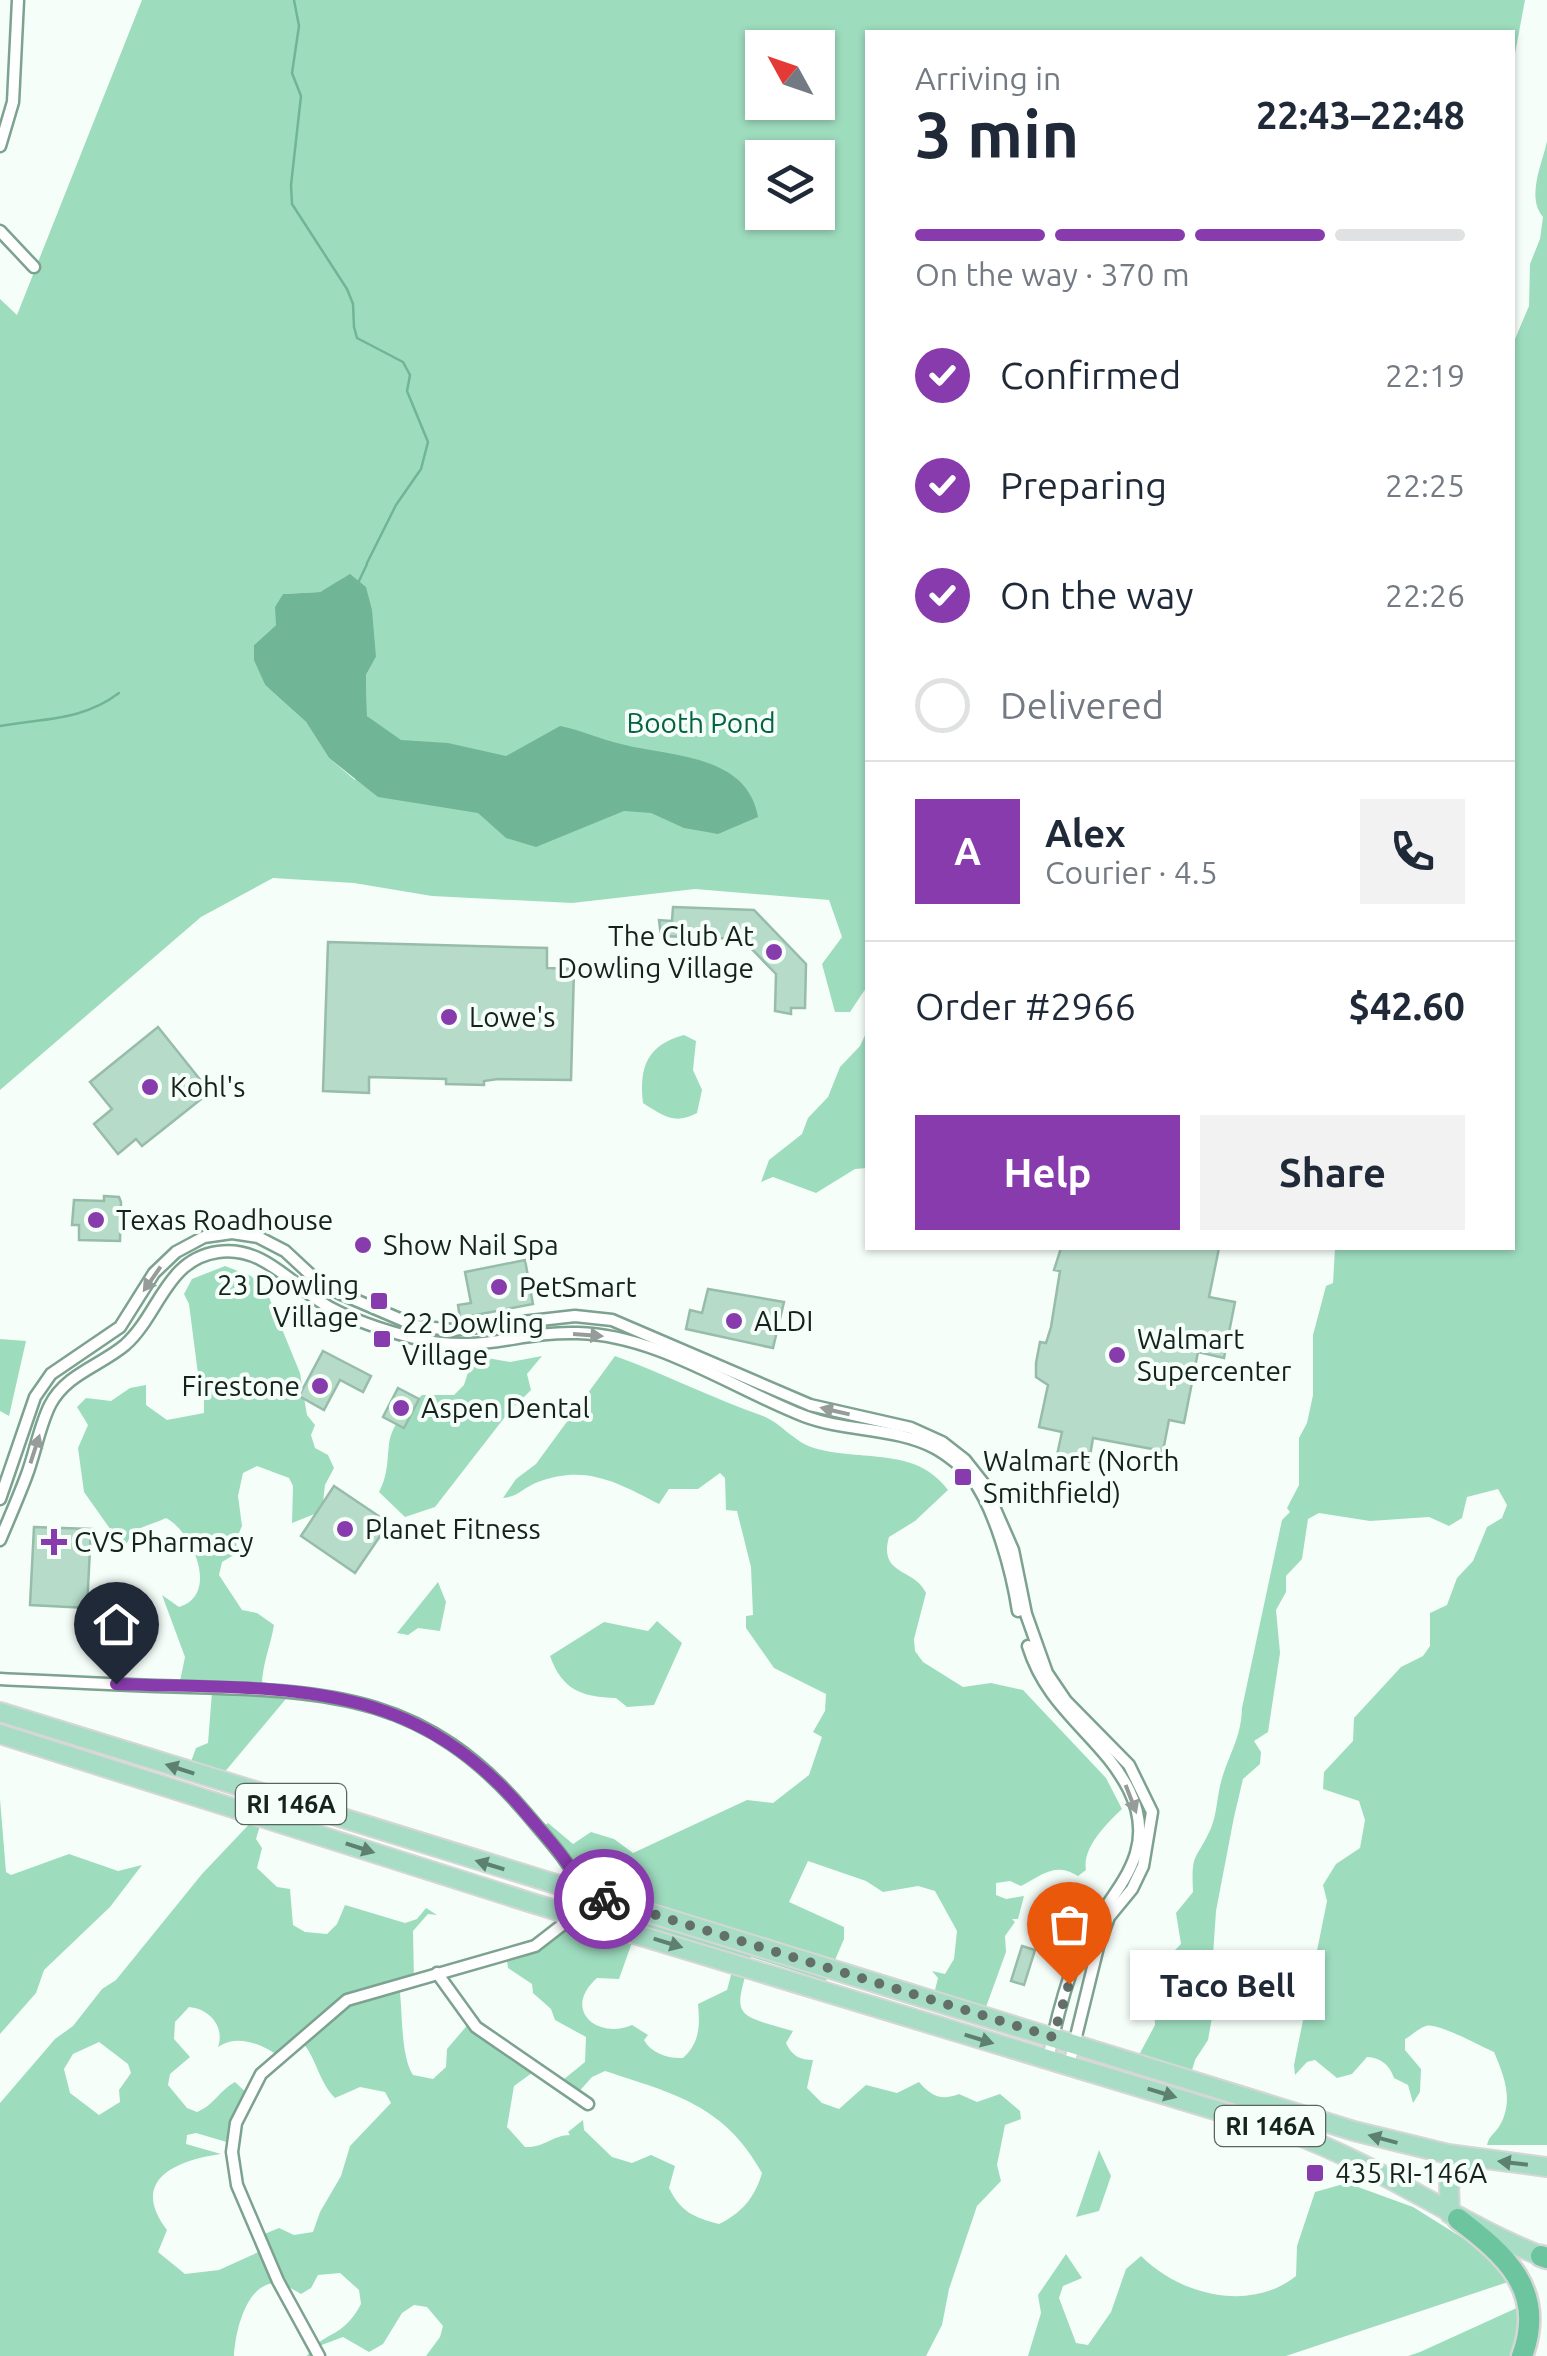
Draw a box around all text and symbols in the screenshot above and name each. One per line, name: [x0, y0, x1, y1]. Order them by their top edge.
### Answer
north arrow: [745, 30, 835, 120]
map controls: [745, 30, 835, 230]
text: Arriving in: [915, 60, 1061, 96]
text: 22:43–22:48: [1256, 94, 1465, 136]
text: 3 min: [915, 97, 1079, 170]
button: layers: [745, 140, 835, 230]
text: On the way · 370 m: [915, 256, 1190, 292]
icon: check: [915, 348, 970, 403]
text: Confirmed: [1000, 354, 1181, 396]
text: 22:19: [1385, 357, 1465, 393]
icon: check: [915, 458, 970, 513]
text: Preparing: [1000, 464, 1167, 506]
text: 22:25: [1385, 467, 1465, 503]
icon: check: [915, 568, 970, 623]
text: On the way: [1000, 574, 1193, 616]
text: 22:26: [1385, 577, 1465, 613]
text: Delivered: [1000, 684, 1164, 726]
park label: Booth Pond: [626, 707, 776, 738]
button: phone: [1360, 799, 1465, 904]
text: Alex: [1045, 812, 1126, 854]
text: A: [954, 830, 981, 872]
text: Courier · 4.5: [1045, 854, 1218, 890]
place label: The Club At Dowling Village: [557, 920, 754, 983]
marker: The Club At Dowling Village: [763, 941, 785, 963]
text: Order #2966: [915, 985, 1136, 1027]
text: $42.60: [1348, 985, 1465, 1027]
place label: Lowe's: [469, 1001, 555, 1032]
marker: Lowe's: [438, 1006, 460, 1028]
place label: Kohl's: [170, 1071, 245, 1102]
marker: Kohl's: [139, 1076, 161, 1098]
button: Help: [915, 1115, 1180, 1230]
button: Share: [1200, 1115, 1465, 1230]
place label: Texas Roadhouse: [116, 1204, 333, 1235]
marker: Texas Roadhouse: [85, 1209, 107, 1231]
place label: Show Nail Spa: [383, 1229, 559, 1260]
marker: Show Nail Spa: [352, 1234, 374, 1256]
one-way arrow: [143, 1266, 162, 1293]
place label: 23 Dowling Village: [217, 1269, 359, 1332]
place label: PetSmart: [519, 1271, 637, 1302]
marker: PetSmart: [488, 1276, 510, 1298]
marker: 23 Dowling Village: [368, 1290, 390, 1312]
place label: ALDI: [754, 1305, 813, 1336]
place label: 22 Dowling Village: [402, 1307, 544, 1370]
marker: ALDI: [723, 1310, 745, 1332]
place label: Walmart Supercenter: [1137, 1323, 1292, 1386]
one-way arrow: [573, 1327, 605, 1343]
marker: 22 Dowling Village: [371, 1328, 393, 1350]
marker: Walmart Supercenter: [1106, 1344, 1128, 1366]
place label: Firestone: [182, 1370, 300, 1401]
marker: Firestone: [309, 1375, 331, 1397]
place label: Aspen Dental: [421, 1392, 590, 1423]
marker: Aspen Dental: [390, 1397, 412, 1419]
one-way arrow: [820, 1403, 851, 1418]
one-way arrow: [29, 1433, 44, 1463]
place label: Walmart (North Smithfield): [983, 1445, 1179, 1509]
marker: Walmart (North Smithfield): [952, 1466, 974, 1488]
place label: Planet Fitness: [365, 1513, 541, 1544]
marker: Planet Fitness: [334, 1518, 356, 1540]
place label: CVS Pharmacy: [74, 1526, 254, 1557]
marker: CVS Pharmacy: [43, 1531, 65, 1553]
pin: [74, 1582, 159, 1685]
icon: home: [89, 1597, 144, 1652]
one-way arrow: [164, 1761, 194, 1776]
road number: RI 146A: [236, 1784, 346, 1824]
one-way arrow: [1124, 1784, 1140, 1814]
one-way arrow: [345, 1841, 376, 1856]
courier: [554, 1849, 654, 1949]
one-way arrow: [474, 1857, 505, 1872]
icon: bike: [577, 1872, 632, 1927]
pin: [1027, 1882, 1112, 1985]
icon: bag: [1042, 1897, 1097, 1952]
one-way arrow: [653, 1937, 683, 1952]
callout: Taco Bell: [1129, 1949, 1324, 2019]
text: Taco Bell: [1160, 1967, 1295, 2003]
one-way arrow: [964, 2032, 995, 2047]
one-way arrow: [1148, 2086, 1178, 2101]
road number: RI 146A: [1215, 2106, 1325, 2146]
one-way arrow: [1367, 2130, 1398, 2146]
one-way arrow: [1496, 2155, 1528, 2171]
place label: 435 RI-146A: [1335, 2157, 1487, 2188]
marker: 435 RI-146A: [1304, 2162, 1326, 2184]

